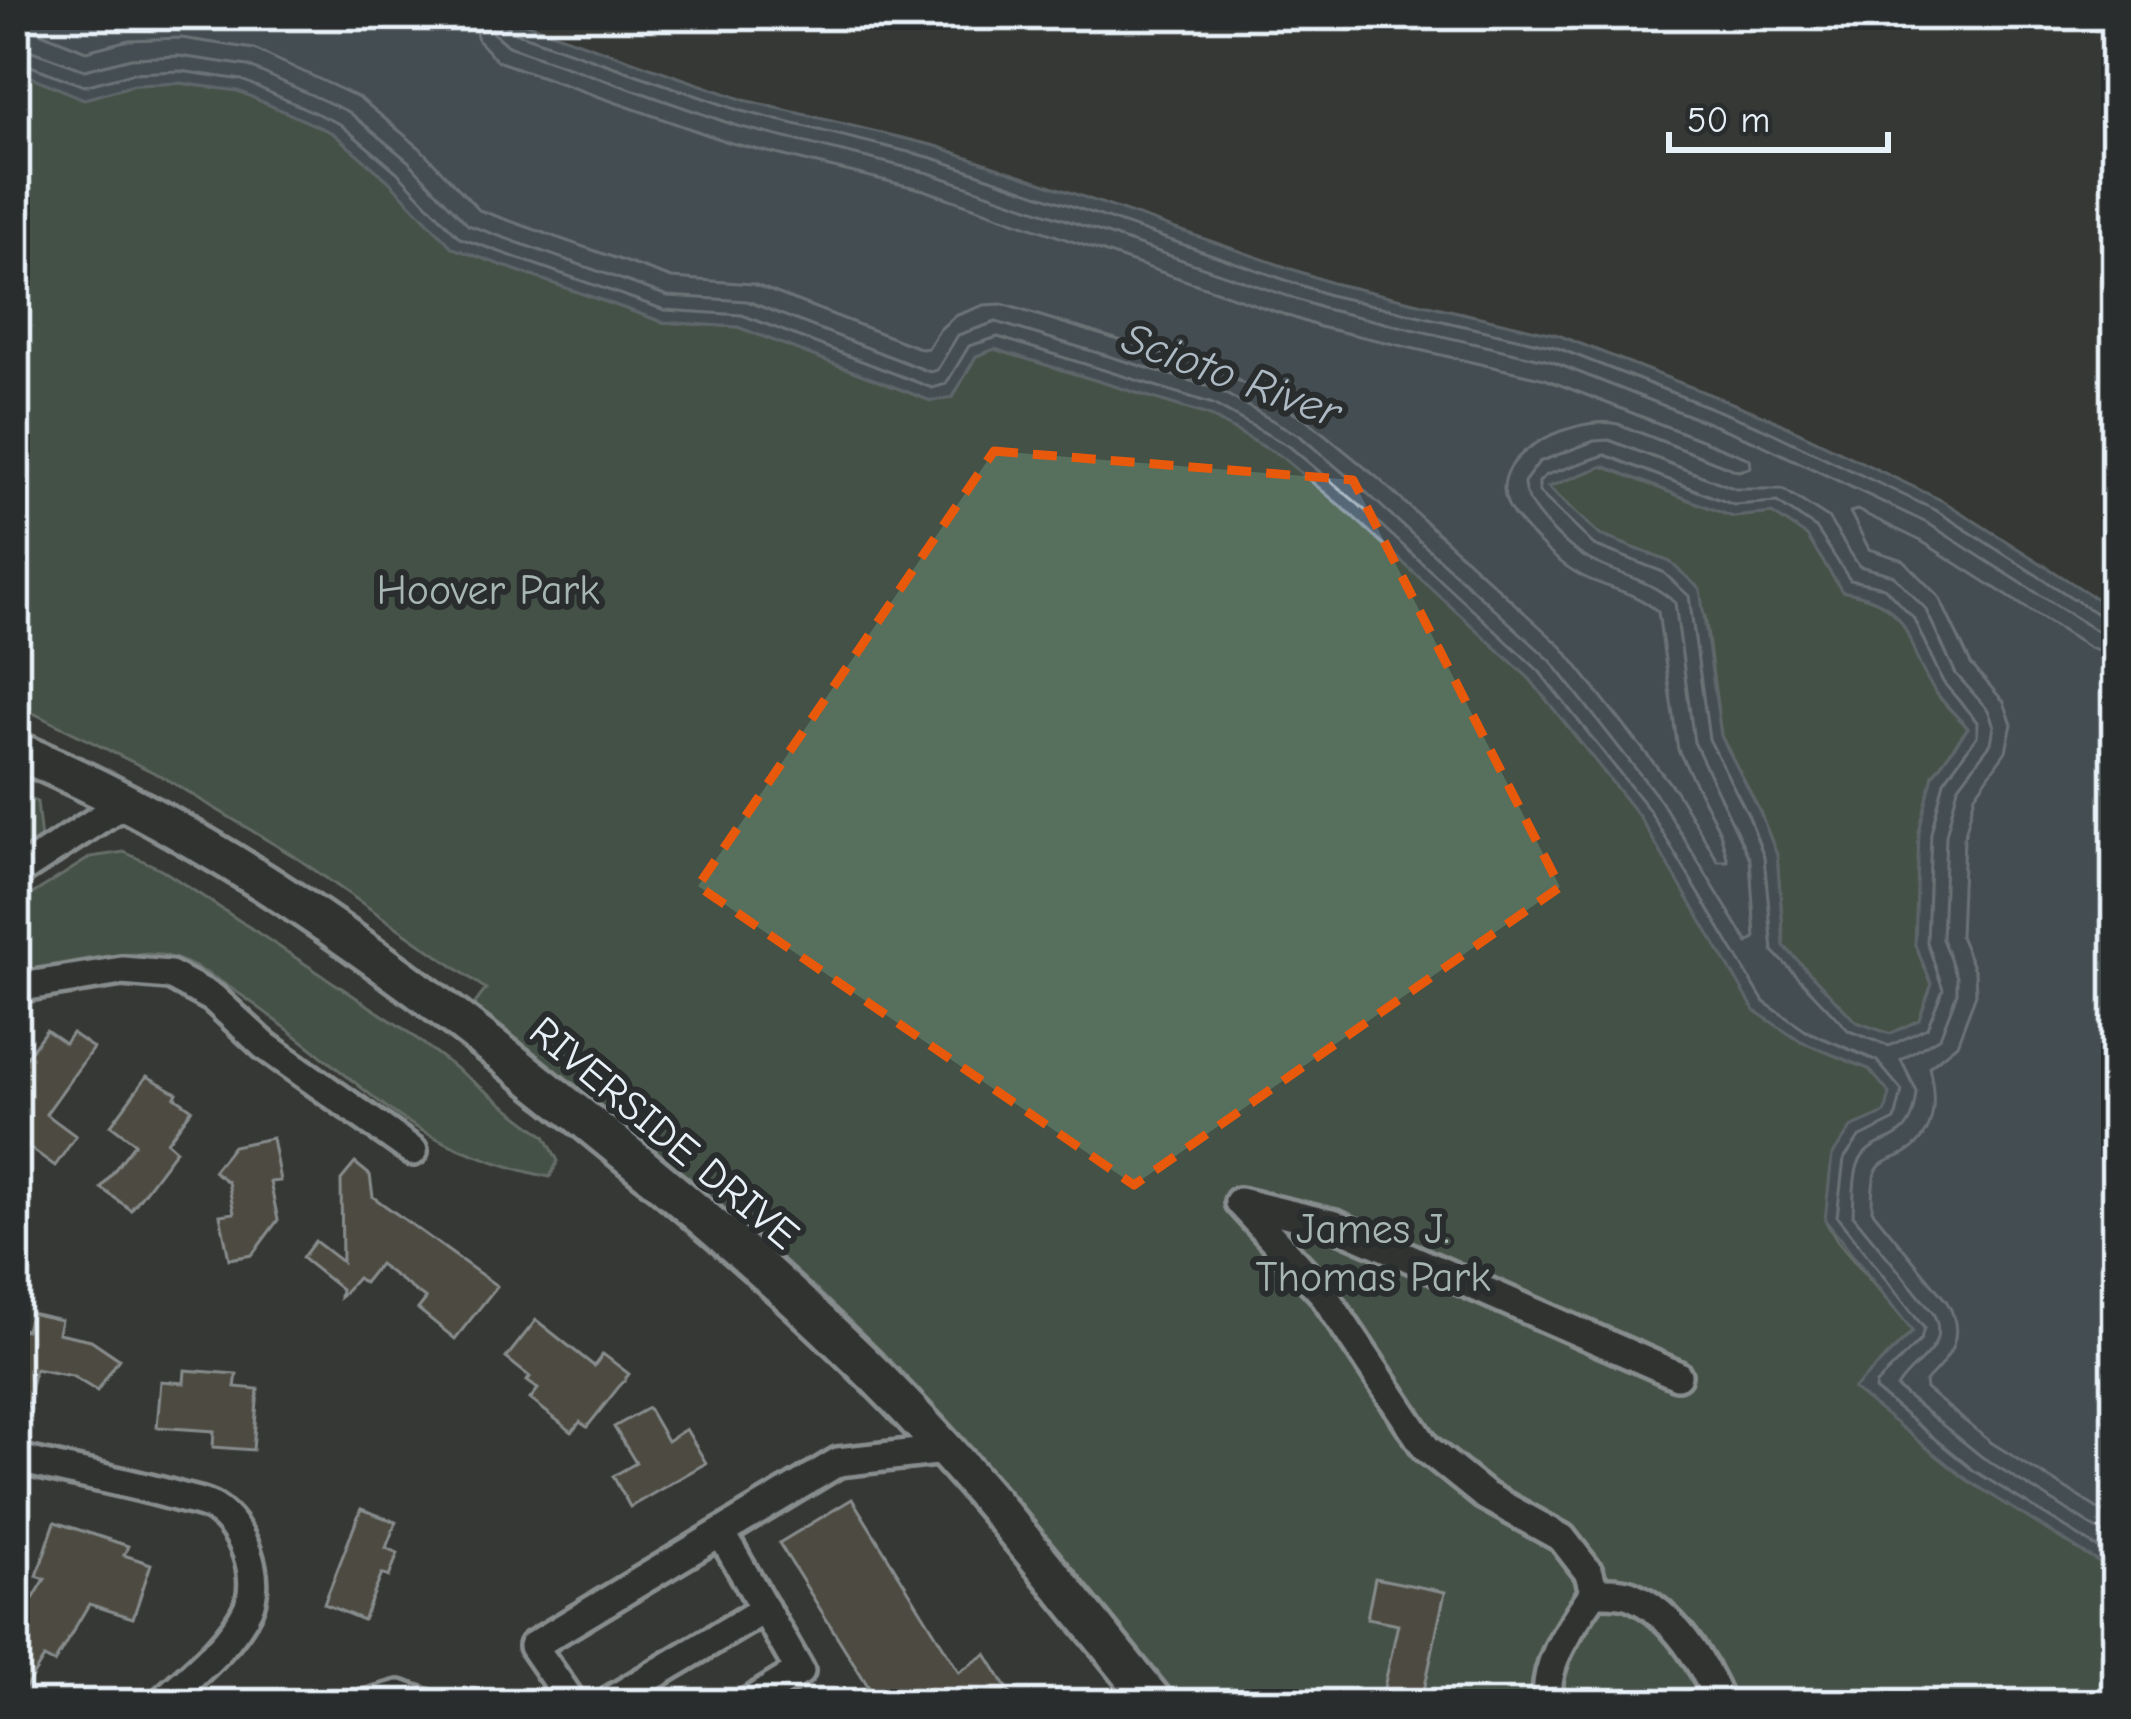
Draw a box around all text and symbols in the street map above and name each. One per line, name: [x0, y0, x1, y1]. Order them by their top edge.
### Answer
scale bar: [1669, 78, 1888, 152]
text: 50 m: [1687, 100, 1770, 141]
water label: Scioto River: [1115, 311, 1350, 439]
park label: Hoover Park: [376, 566, 600, 615]
street label: RIVERSIDE DRIVE: [520, 1007, 808, 1260]
park label: James J. Thomas Park: [1256, 1205, 1491, 1302]

